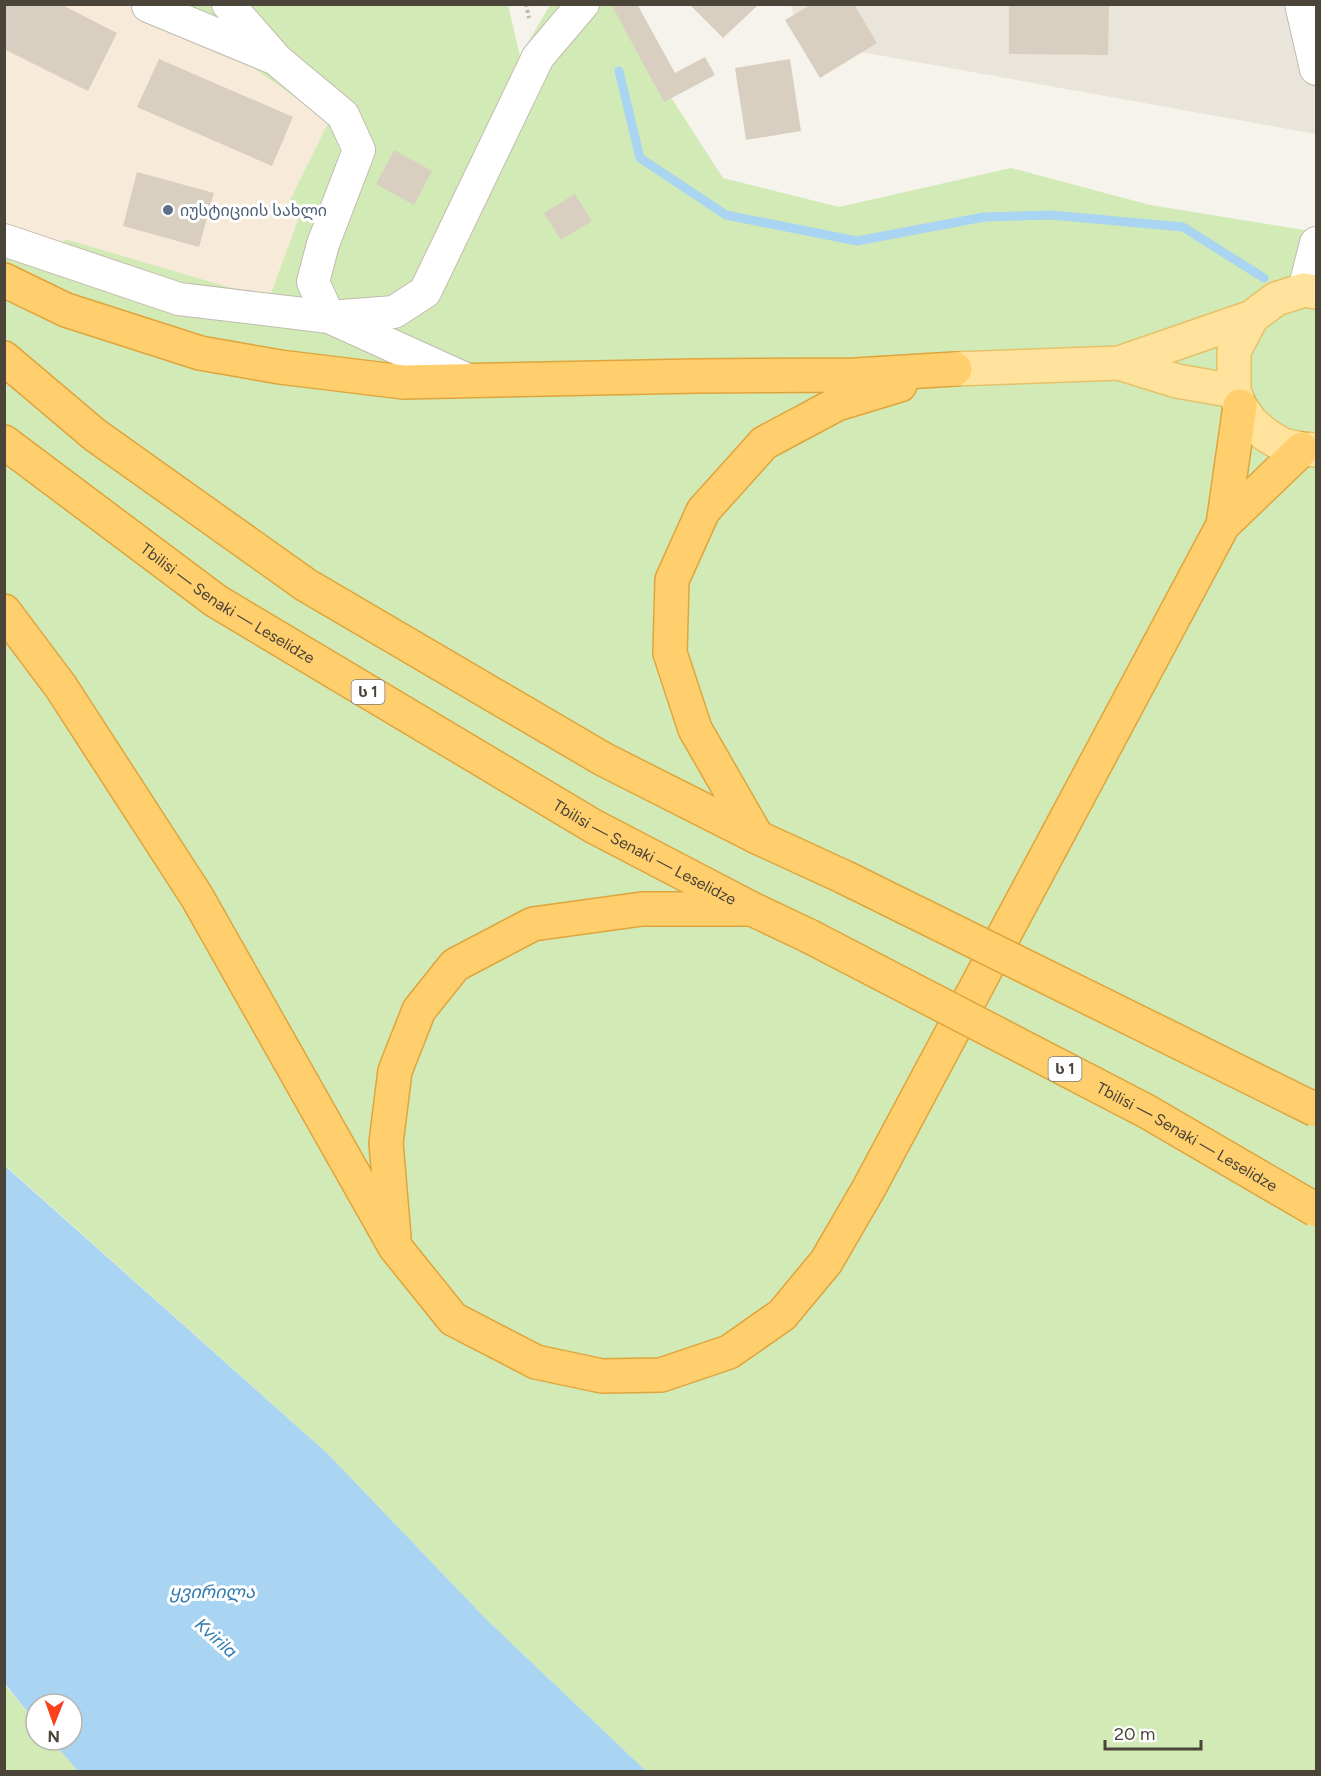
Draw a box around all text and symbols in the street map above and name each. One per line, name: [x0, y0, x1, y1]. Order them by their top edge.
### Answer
place label: იუსტიციის სახლი: [180, 201, 327, 221]
marker: იუსტიციის სახლი: [161, 203, 175, 217]
street label: Tbilisi — Senaki — Leselidze: [137, 538, 319, 667]
road number: ს 1: [352, 680, 385, 704]
street label: Tbilisi — Senaki — Leselidze: [550, 795, 740, 909]
road number: ს 1: [1048, 1057, 1082, 1081]
street label: Tbilisi — Senaki — Leselidze: [1093, 1078, 1281, 1195]
water label: ყვირილა: [169, 1581, 255, 1603]
water label: Kvirila: [190, 1613, 242, 1663]
north arrow: [24, 1692, 84, 1752]
scale bar: [1105, 1713, 1201, 1751]
text: 20 m: [1114, 1723, 1155, 1745]
text: N: [47, 1727, 60, 1746]

